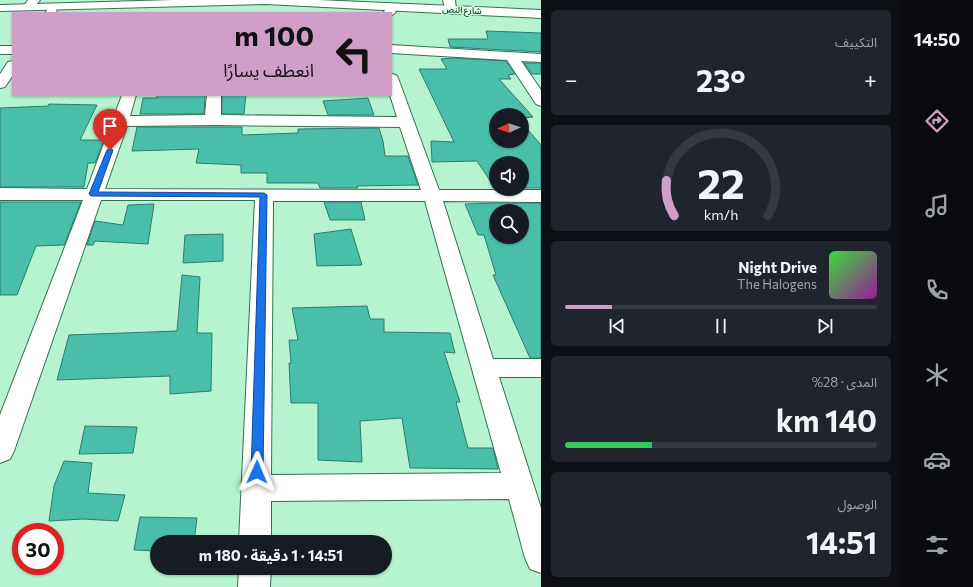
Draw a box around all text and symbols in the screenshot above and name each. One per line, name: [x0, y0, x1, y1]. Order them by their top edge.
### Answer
street label: شارع النص: [442, 3, 482, 18]
text: 100 m: [234, 18, 314, 52]
icon: left: [328, 28, 380, 80]
text: 14:50: [914, 28, 960, 50]
text: التكييف: [835, 34, 877, 50]
text: انعطف يسارًا: [223, 59, 314, 81]
text: 23°: [696, 61, 746, 98]
text: −: [565, 66, 578, 93]
text: +: [864, 66, 877, 93]
icon: directions: [923, 107, 951, 135]
north arrow: [489, 108, 529, 148]
map controls: [489, 108, 529, 244]
pin: [93, 109, 127, 150]
icon: arrive: [99, 115, 121, 137]
button: sound: [489, 156, 529, 196]
text: 22: [697, 157, 745, 208]
icon: music: [923, 192, 951, 220]
button: search: [489, 204, 529, 244]
text: km/h: [704, 205, 738, 223]
text: Night Drive: [738, 258, 817, 276]
text: The Halogens: [737, 276, 817, 292]
icon: phone: [923, 276, 951, 304]
icon: previous: [606, 315, 628, 337]
icon: pause: [710, 315, 732, 337]
icon: next: [814, 315, 836, 337]
icon: climate: [923, 361, 951, 389]
text: المدى · 28%: [812, 374, 877, 390]
text: 140 km: [776, 401, 877, 438]
icon: car: [923, 446, 951, 474]
position arrow: [236, 451, 278, 493]
text: الوصول: [837, 496, 877, 512]
speed limit sign: 30: [12, 523, 64, 575]
text: 14:51: [806, 523, 877, 560]
icon: filters: [923, 531, 951, 559]
text: 14:51 · 1 دقيقة · 180 m: [199, 546, 343, 564]

